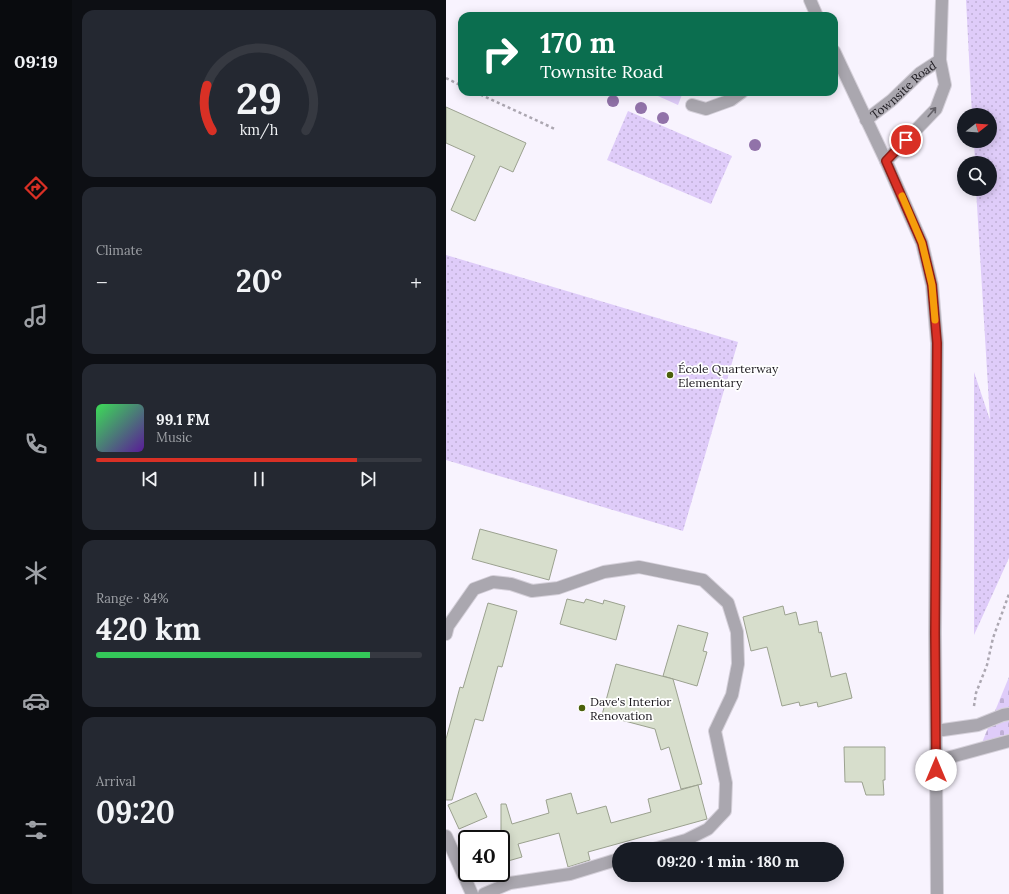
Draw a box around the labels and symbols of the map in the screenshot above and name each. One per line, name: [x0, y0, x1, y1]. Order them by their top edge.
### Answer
street label: Townsite Road: [867, 57, 939, 122]
one-way arrow: [927, 107, 936, 117]
north arrow: [957, 108, 997, 148]
pin: [889, 123, 923, 157]
place label: École Quarterway Elementary: [678, 361, 779, 390]
marker: École Quarterway Elementary: [665, 370, 675, 380]
place label: Dave's Interior Renovation: [590, 694, 672, 723]
marker: Dave's Interior Renovation: [577, 703, 587, 713]
position arrow: [915, 749, 957, 791]
speed limit sign: 40: [458, 830, 510, 882]

